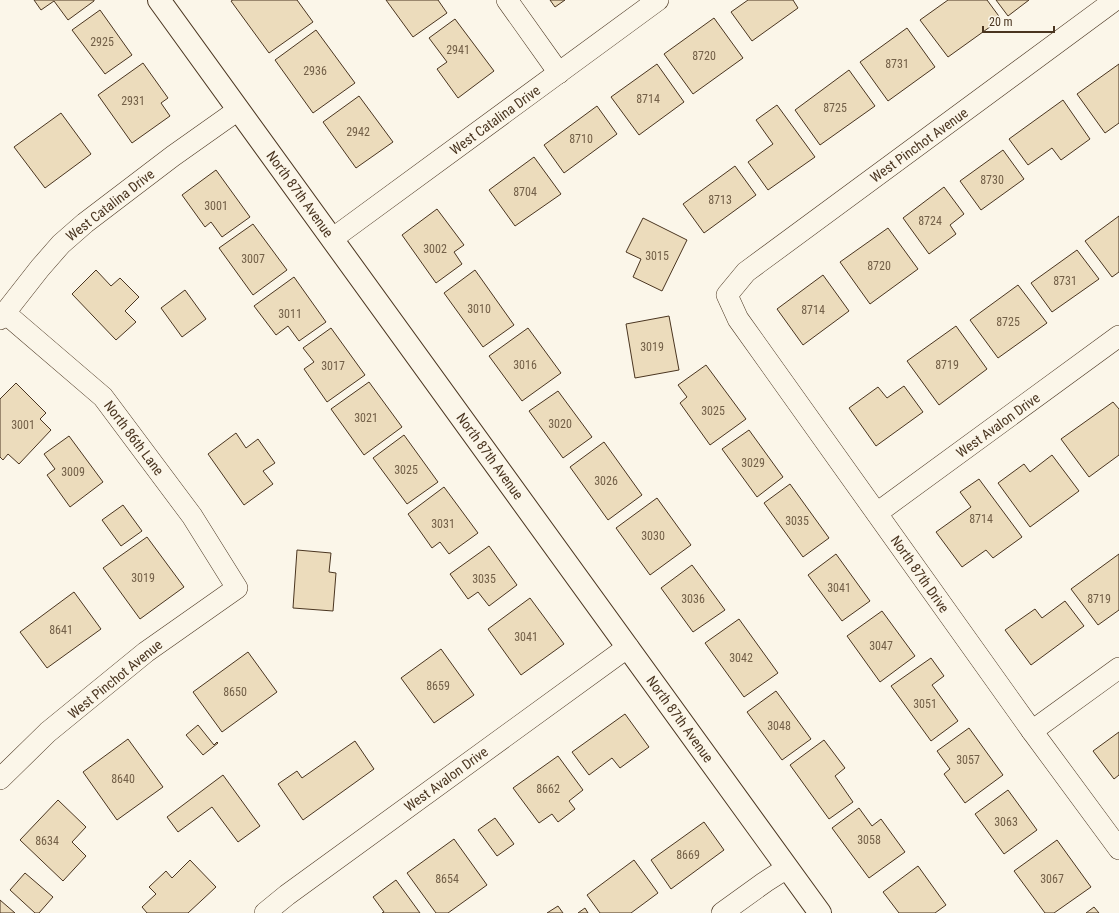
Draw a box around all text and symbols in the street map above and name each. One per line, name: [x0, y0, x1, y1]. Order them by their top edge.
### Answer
scale bar: [983, 8, 1054, 34]
text: 20 m: [989, 15, 1013, 29]
house number: 2925: [90, 35, 114, 49]
house number: 2941: [446, 43, 470, 57]
house number: 8720: [692, 49, 716, 63]
house number: 8731: [885, 57, 909, 71]
house number: 2936: [303, 64, 327, 78]
street label: West Catalina Drive: [447, 82, 543, 158]
house number: 8714: [636, 92, 660, 106]
house number: 2931: [121, 94, 145, 108]
house number: 8725: [823, 101, 847, 115]
street label: West Pinchot Avenue: [867, 104, 971, 186]
house number: 2942: [346, 125, 370, 139]
house number: 8710: [569, 132, 593, 146]
street label: North 87th Avenue: [263, 148, 337, 241]
street label: West Catalina Drive: [63, 165, 158, 244]
house number: 8730: [980, 173, 1004, 187]
house number: 8704: [513, 185, 537, 199]
house number: 8713: [708, 193, 732, 207]
house number: 3001: [204, 199, 228, 213]
house number: 8724: [918, 214, 942, 228]
house number: 3002: [423, 242, 447, 256]
house number: 3015: [645, 249, 669, 263]
house number: 3007: [241, 252, 265, 266]
house number: 8720: [867, 259, 891, 273]
house number: 8731: [1053, 274, 1077, 288]
house number: 3010: [467, 302, 491, 316]
house number: 8714: [801, 303, 825, 317]
house number: 3011: [278, 307, 302, 321]
house number: 8725: [996, 315, 1020, 329]
house number: 3019: [640, 340, 664, 354]
house number: 3016: [513, 358, 537, 372]
house number: 8719: [935, 358, 959, 372]
house number: 3017: [321, 359, 345, 373]
street label: West Avalon Drive: [953, 389, 1043, 461]
street label: North 86th Lane: [101, 398, 167, 479]
house number: 3025: [701, 404, 725, 418]
street label: North 87th Avenue: [453, 410, 527, 503]
house number: 3021: [354, 411, 378, 425]
house number: 3020: [548, 417, 572, 431]
house number: 3001: [11, 418, 35, 432]
house number: 3029: [741, 456, 765, 470]
house number: 3025: [394, 463, 418, 477]
house number: 3009: [61, 465, 85, 479]
house number: 3026: [594, 474, 618, 488]
house number: 8714: [969, 512, 993, 526]
house number: 3035: [785, 514, 809, 528]
house number: 3031: [431, 517, 455, 531]
house number: 3030: [641, 529, 665, 543]
street label: North 87th Drive: [888, 532, 953, 616]
house number: 3019: [131, 571, 155, 585]
house number: 3035: [472, 572, 496, 586]
house number: 3041: [827, 581, 851, 595]
house number: 3036: [681, 592, 705, 606]
house number: 8719: [1087, 592, 1111, 606]
house number: 8641: [49, 623, 73, 637]
house number: 3041: [514, 630, 538, 644]
street label: West Pinchot Avenue: [65, 636, 166, 722]
house number: 3047: [869, 639, 893, 653]
house number: 3042: [729, 651, 753, 665]
street label: North 87th Avenue: [643, 673, 717, 766]
house number: 8659: [426, 679, 450, 693]
house number: 8650: [223, 685, 247, 699]
house number: 3051: [913, 697, 937, 711]
house number: 3048: [767, 719, 791, 733]
street label: West Avalon Drive: [401, 743, 491, 815]
house number: 3057: [956, 753, 980, 767]
house number: 8640: [111, 772, 135, 786]
house number: 8662: [536, 782, 560, 796]
house number: 3063: [994, 815, 1018, 829]
house number: 3058: [857, 833, 881, 847]
house number: 8634: [35, 834, 59, 848]
house number: 8669: [676, 848, 700, 862]
house number: 8654: [435, 872, 459, 886]
house number: 3067: [1040, 872, 1064, 886]

